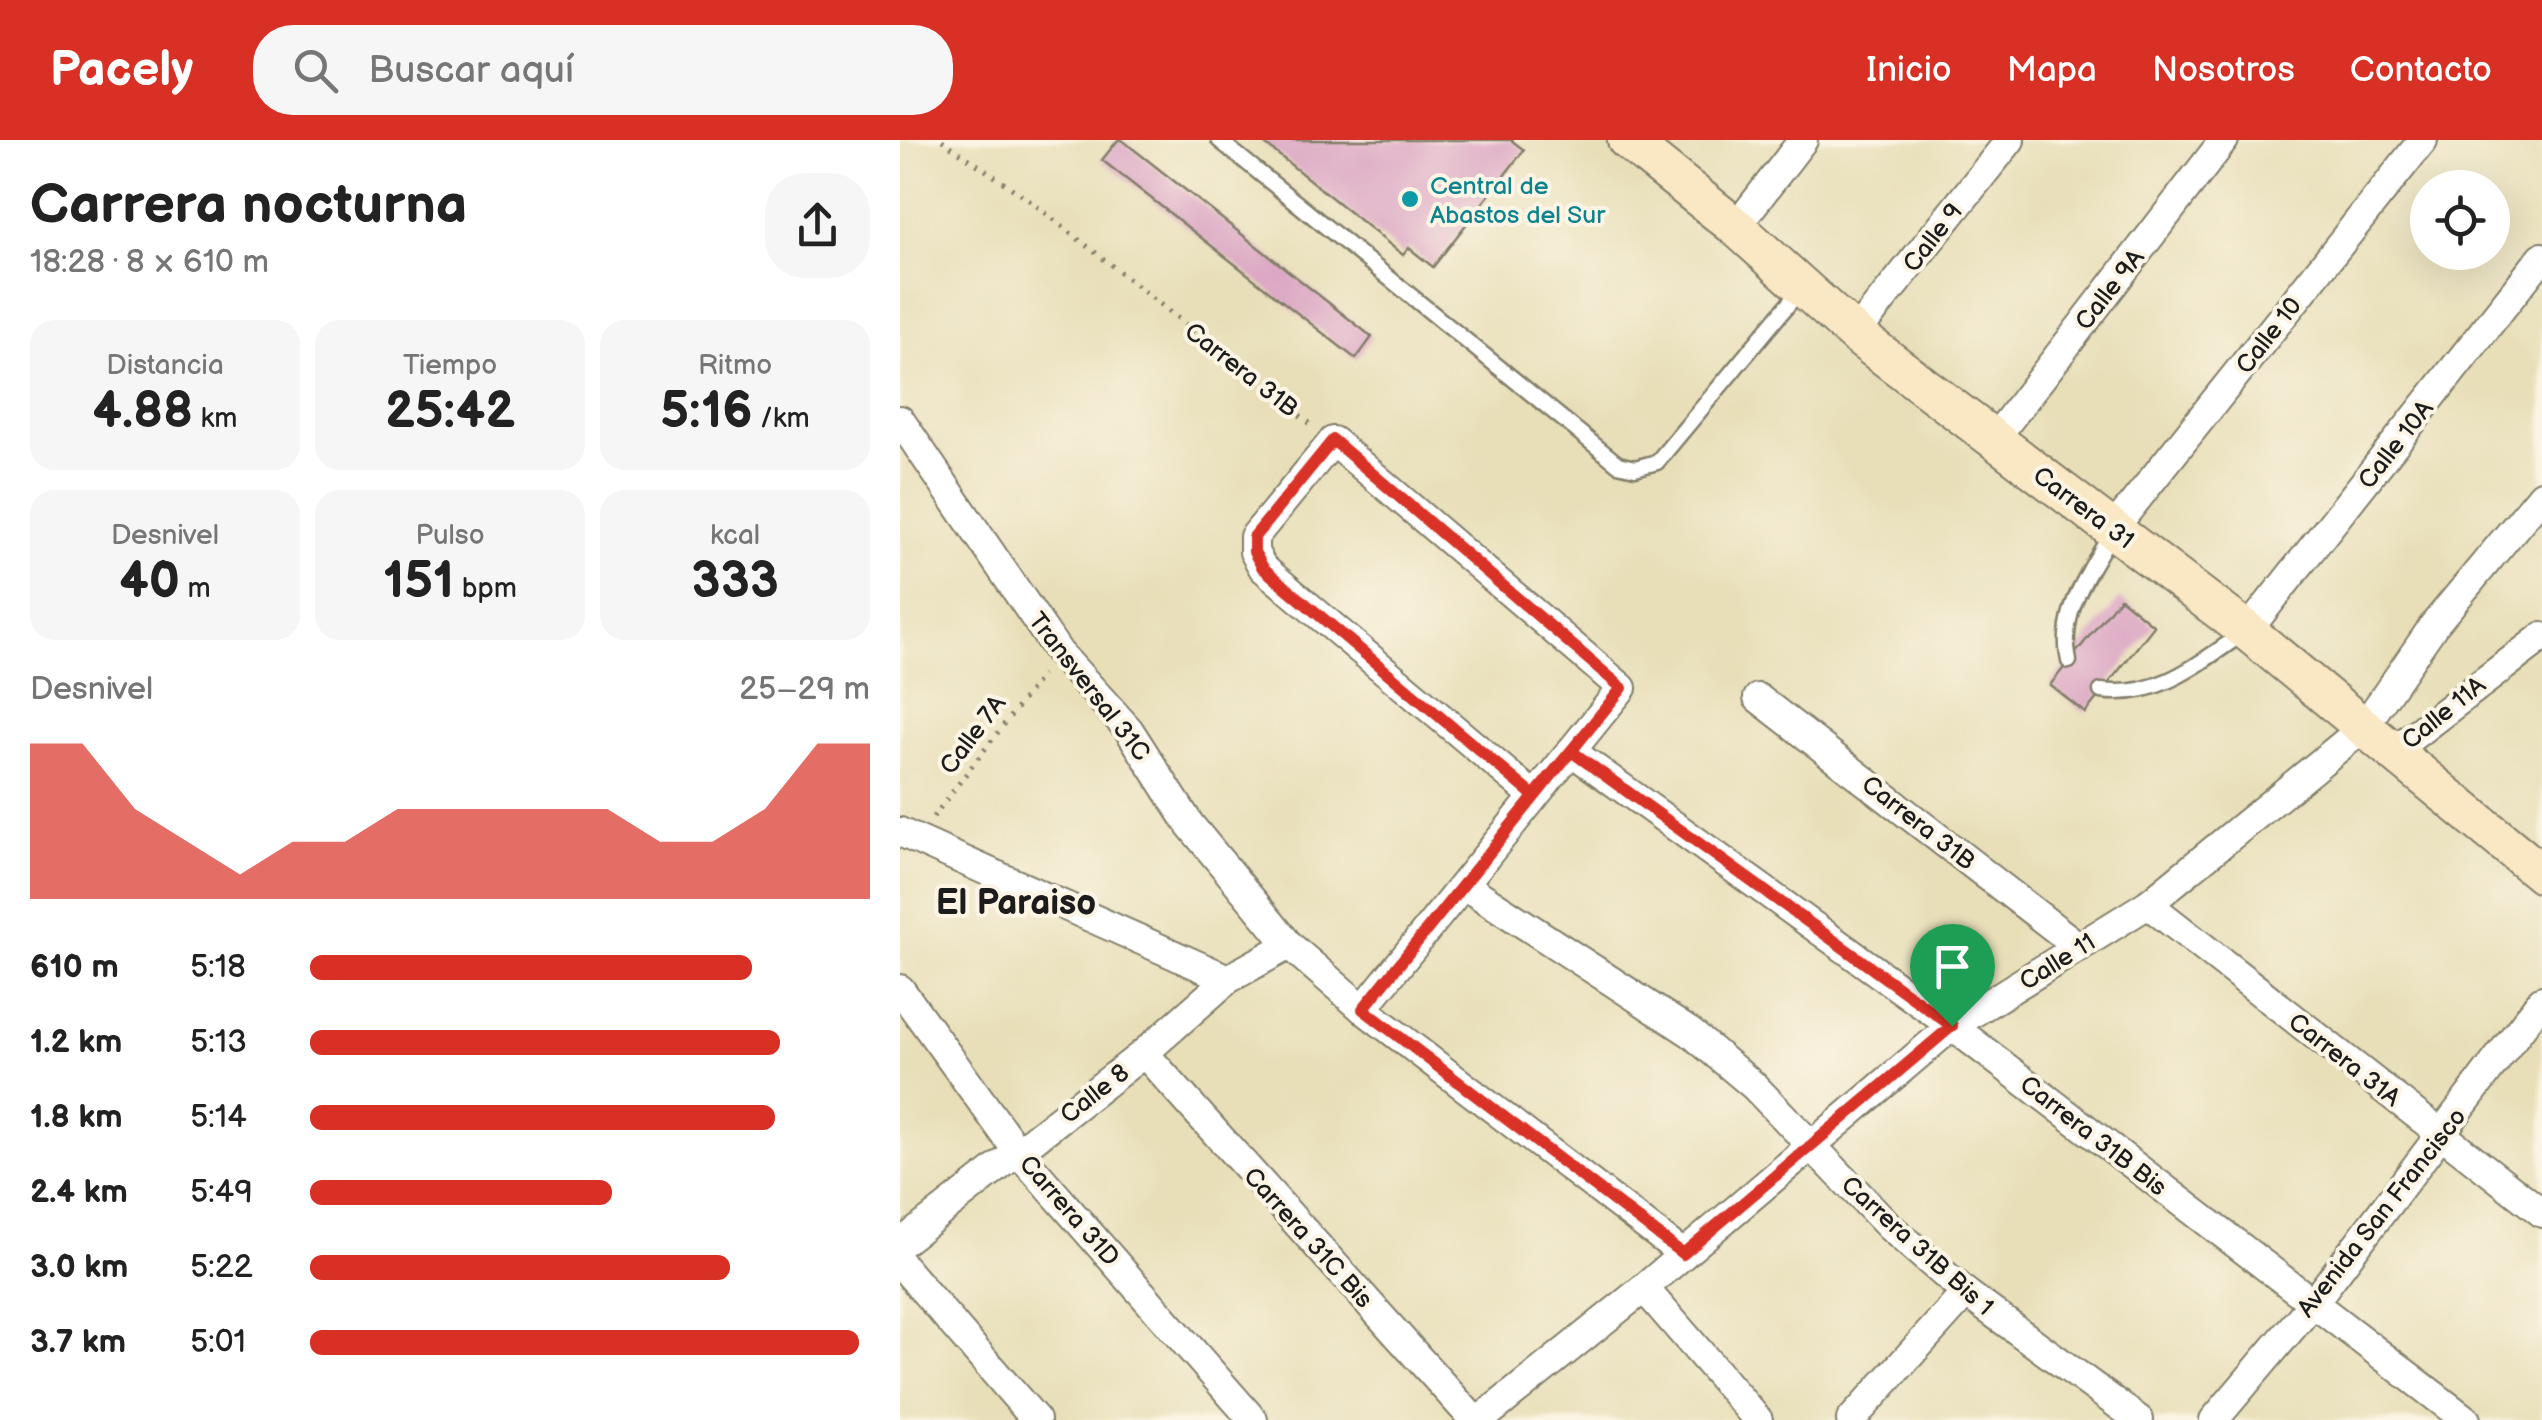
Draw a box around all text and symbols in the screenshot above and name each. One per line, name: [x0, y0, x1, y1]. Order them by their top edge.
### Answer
search box: [253, 25, 953, 115]
text: Pacely: [50, 42, 193, 99]
icon: search: [288, 43, 343, 98]
text: Buscar aquí: [368, 48, 574, 93]
text: Inicio: [1866, 49, 1952, 92]
text: Mapa: [2007, 49, 2097, 92]
text: Nosotros: [2152, 49, 2295, 92]
text: Contacto: [2350, 49, 2492, 92]
map controls: [2410, 170, 2510, 270]
button: locate: [2410, 170, 2510, 270]
place label: Central de Abastos del Sur: [1430, 171, 1606, 231]
text: Carrera nocturna: [30, 172, 467, 239]
button: share: [765, 173, 870, 278]
marker: Central de Abastos del Sur: [1399, 188, 1421, 210]
street label: Calle 9: [1897, 197, 1970, 279]
text: 18:28 · 8 × 610 m: [30, 243, 269, 282]
street label: Calle 9A: [2069, 243, 2152, 337]
street label: Calle 10: [2230, 291, 2309, 380]
street label: Carrera 31B: [1178, 316, 1304, 424]
text: Distancia: [106, 349, 224, 382]
text: Tiempo: [403, 349, 497, 382]
text: Ritmo: [698, 349, 772, 382]
text: 4.88: [93, 382, 193, 442]
text: 25:42: [385, 382, 515, 442]
text: 5:16: [660, 382, 753, 442]
street label: Calle 10A: [2352, 394, 2441, 495]
text: km: [193, 402, 238, 435]
text: /km: [753, 402, 810, 435]
street label: Carrera 31: [2026, 460, 2140, 556]
text: Desnivel: [111, 519, 219, 552]
text: Pulso: [415, 519, 485, 552]
text: kcal: [710, 519, 760, 552]
text: 40: [119, 552, 180, 612]
text: 151: [383, 552, 454, 612]
text: 333: [691, 552, 779, 612]
text: m: [180, 572, 211, 605]
text: bpm: [454, 572, 517, 605]
street label: Transversal 31C: [1021, 606, 1156, 767]
street label: Calle 11A: [2396, 669, 2493, 756]
text: Desnivel: [30, 670, 153, 709]
text: 25–29 m: [739, 670, 870, 709]
street label: Calle 7A: [933, 689, 1014, 781]
street label: Carrera 31B: [1855, 769, 1981, 877]
district label: El Paraiso: [936, 882, 1096, 925]
pin: [1910, 924, 1995, 1027]
street label: Calle 11: [2014, 927, 2102, 998]
icon: arrive: [1925, 939, 1980, 994]
text: 610 m: [30, 948, 119, 987]
text: 5:18: [190, 948, 246, 987]
street label: Carrera 31A: [2282, 1007, 2407, 1114]
text: 1.2 km: [30, 1023, 122, 1062]
text: 5:13: [190, 1023, 247, 1062]
street label: Calle 8: [1054, 1058, 1136, 1131]
street label: Carrera 31B Bis: [2013, 1069, 2173, 1203]
text: 1.8 km: [30, 1098, 122, 1137]
text: 5:14: [190, 1098, 247, 1137]
street label: Avenida San Francisco: [2291, 1102, 2473, 1324]
street label: Carrera 31D: [1012, 1149, 1126, 1273]
street label: Carrera 31C Bis: [1237, 1161, 1379, 1315]
street label: Carrera 31B Bis 1: [1834, 1170, 2000, 1323]
text: 2.4 km: [30, 1173, 128, 1212]
text: 5:49: [190, 1173, 253, 1212]
text: 3.0 km: [30, 1248, 128, 1287]
text: 5:22: [190, 1248, 253, 1287]
text: 3.7 km: [30, 1323, 126, 1362]
text: 5:01: [190, 1323, 246, 1362]

